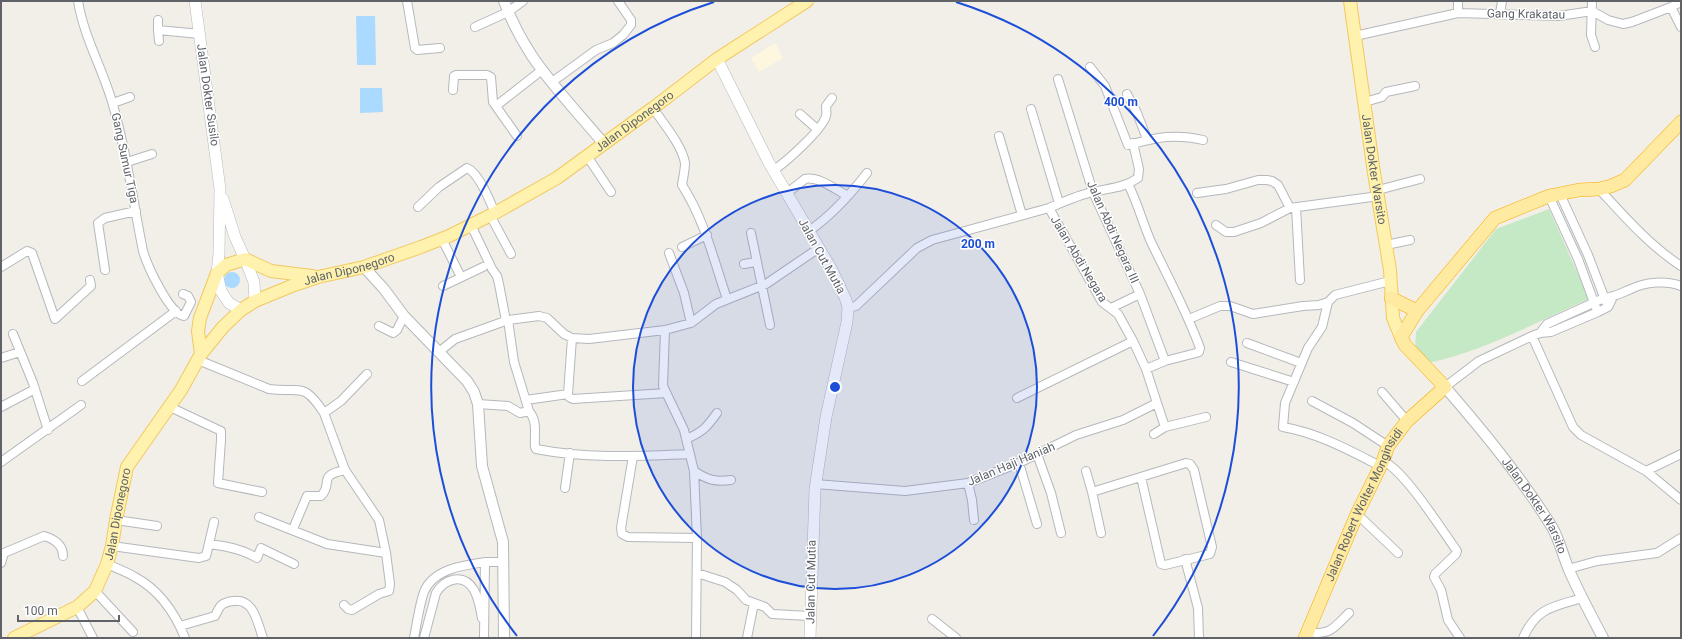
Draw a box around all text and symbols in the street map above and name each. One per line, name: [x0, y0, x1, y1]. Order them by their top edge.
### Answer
street label: Gang Krakatau: [1487, 6, 1565, 22]
street label: Jalan Dokter Susilo: [194, 43, 222, 147]
street label: Jalan Diponegoro: [592, 88, 677, 155]
text: 400 m: [1104, 95, 1138, 109]
street label: Gang Sumur Tiga: [109, 112, 141, 204]
street label: Jalan Dokter Warsito: [1359, 113, 1389, 226]
street label: Jalan Abdi Negara III: [1084, 179, 1142, 285]
street label: Jalan Abdi Negara: [1048, 213, 1110, 305]
street label: Jalan Cut Mutia: [796, 216, 848, 296]
text: 200 m: [961, 237, 995, 251]
street label: Jalan Diponegoro: [302, 250, 397, 288]
centre of rings: [828, 380, 842, 394]
street label: Jalan Robert Wolter Monginsidi: [1323, 425, 1406, 583]
street label: Jalan Haji Haniah: [965, 439, 1057, 489]
street label: Jalan Dokter Warsito: [1499, 455, 1569, 555]
street label: Jalan Diponegoro: [101, 466, 134, 562]
street label: Jalan Cut Mutia: [803, 540, 819, 624]
scale bar: [18, 597, 119, 623]
text: 100 m: [24, 604, 58, 618]

